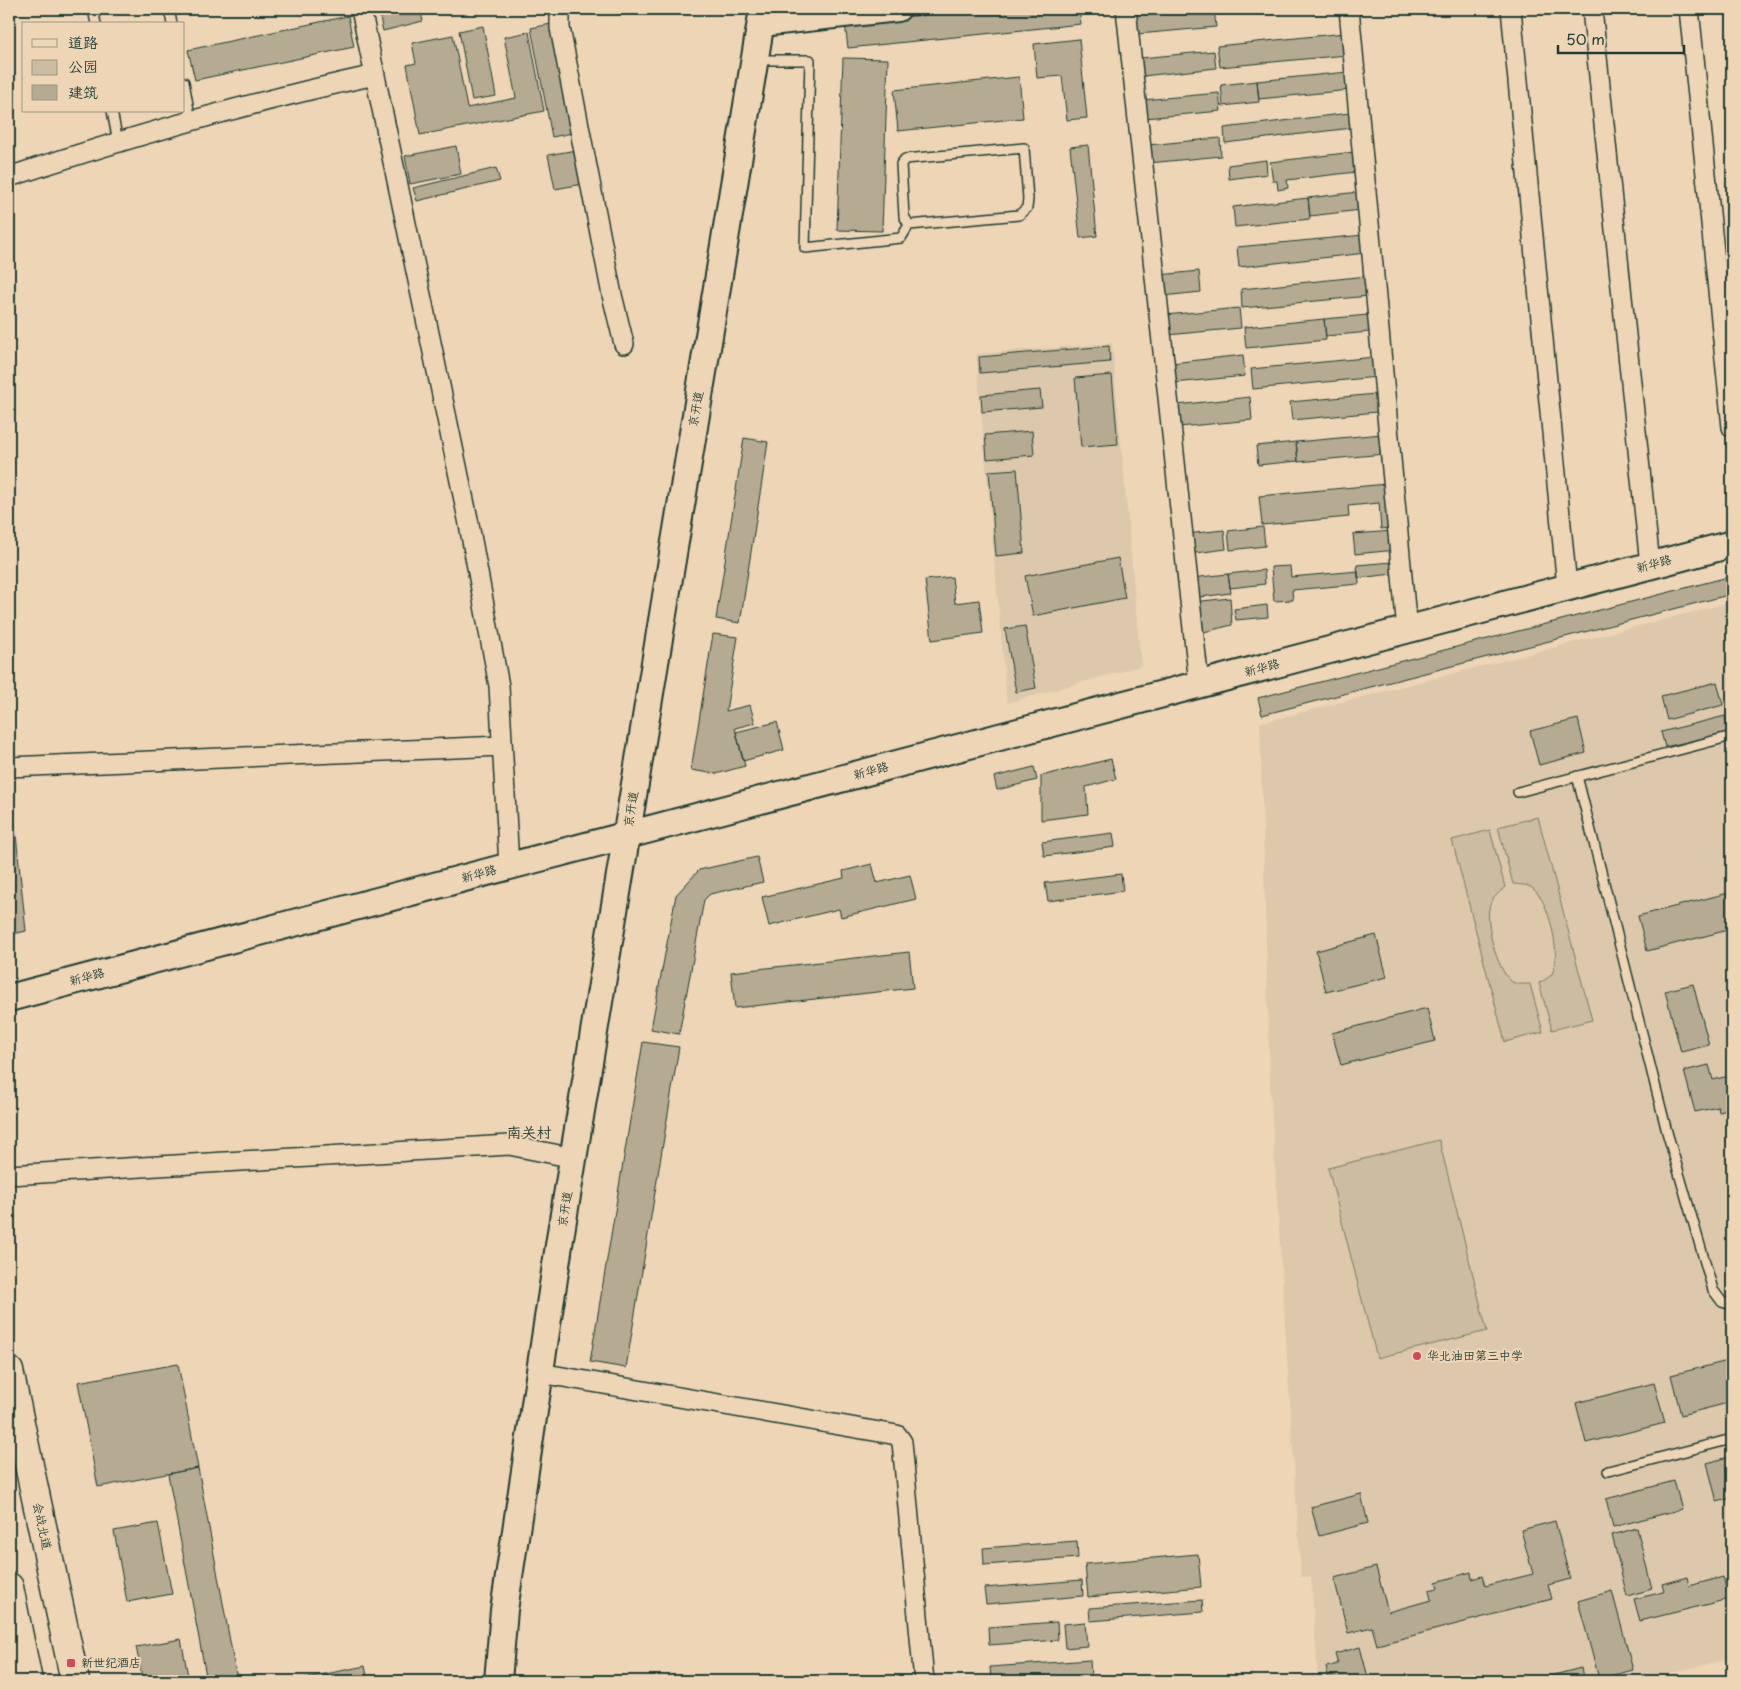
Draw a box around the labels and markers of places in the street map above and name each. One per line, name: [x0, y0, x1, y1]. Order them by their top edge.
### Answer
place label: 华北油田第三中学: [1427, 1346, 1523, 1364]
marker: 华北油田第三中学: [1411, 1350, 1423, 1362]
place label: 新世纪酒店: [81, 1653, 141, 1671]
marker: 新世纪酒店: [65, 1657, 77, 1669]

